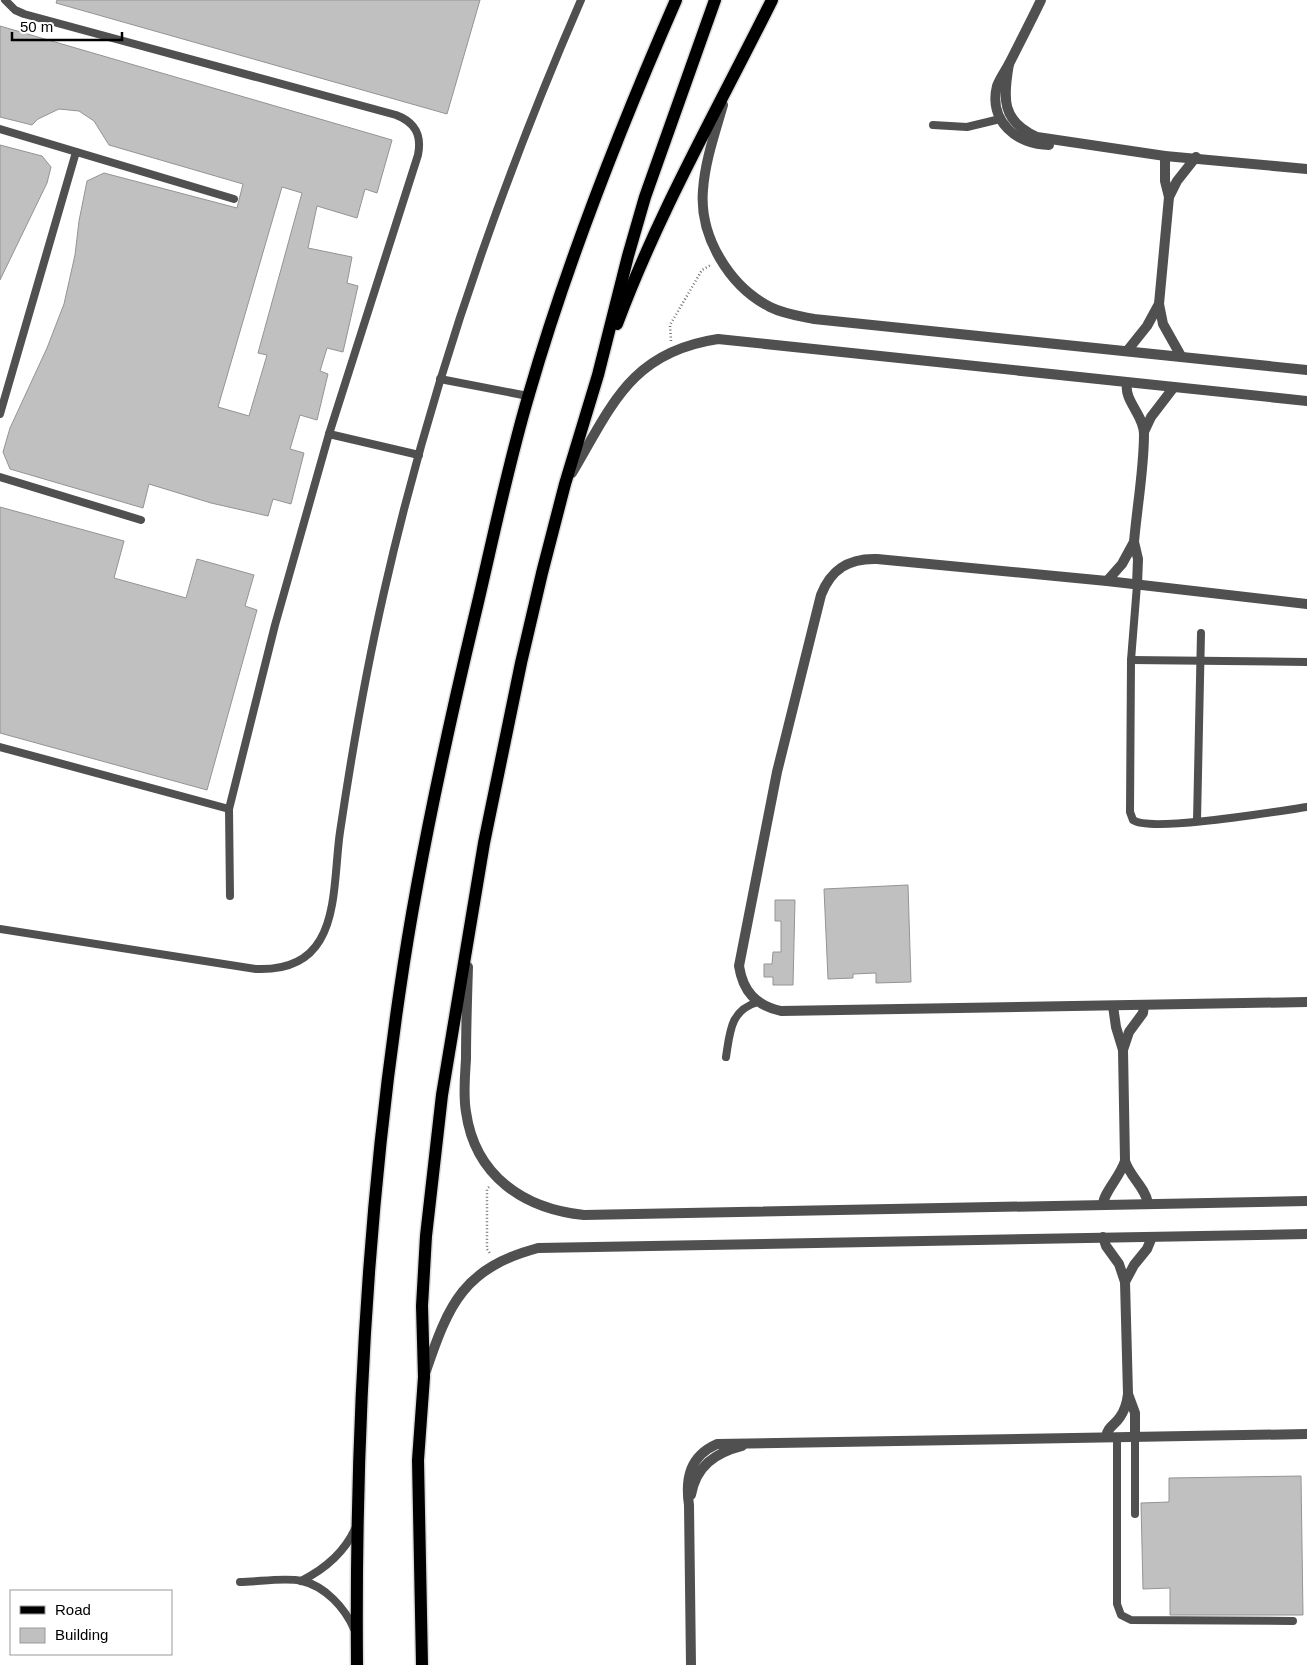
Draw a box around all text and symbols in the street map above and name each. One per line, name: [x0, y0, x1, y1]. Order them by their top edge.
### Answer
scale bar: [12, 10, 122, 42]
text: 50 m: [20, 18, 53, 35]
legend: [10, 1590, 172, 1655]
text: Road: [55, 1601, 91, 1618]
text: Building: [55, 1626, 108, 1643]

